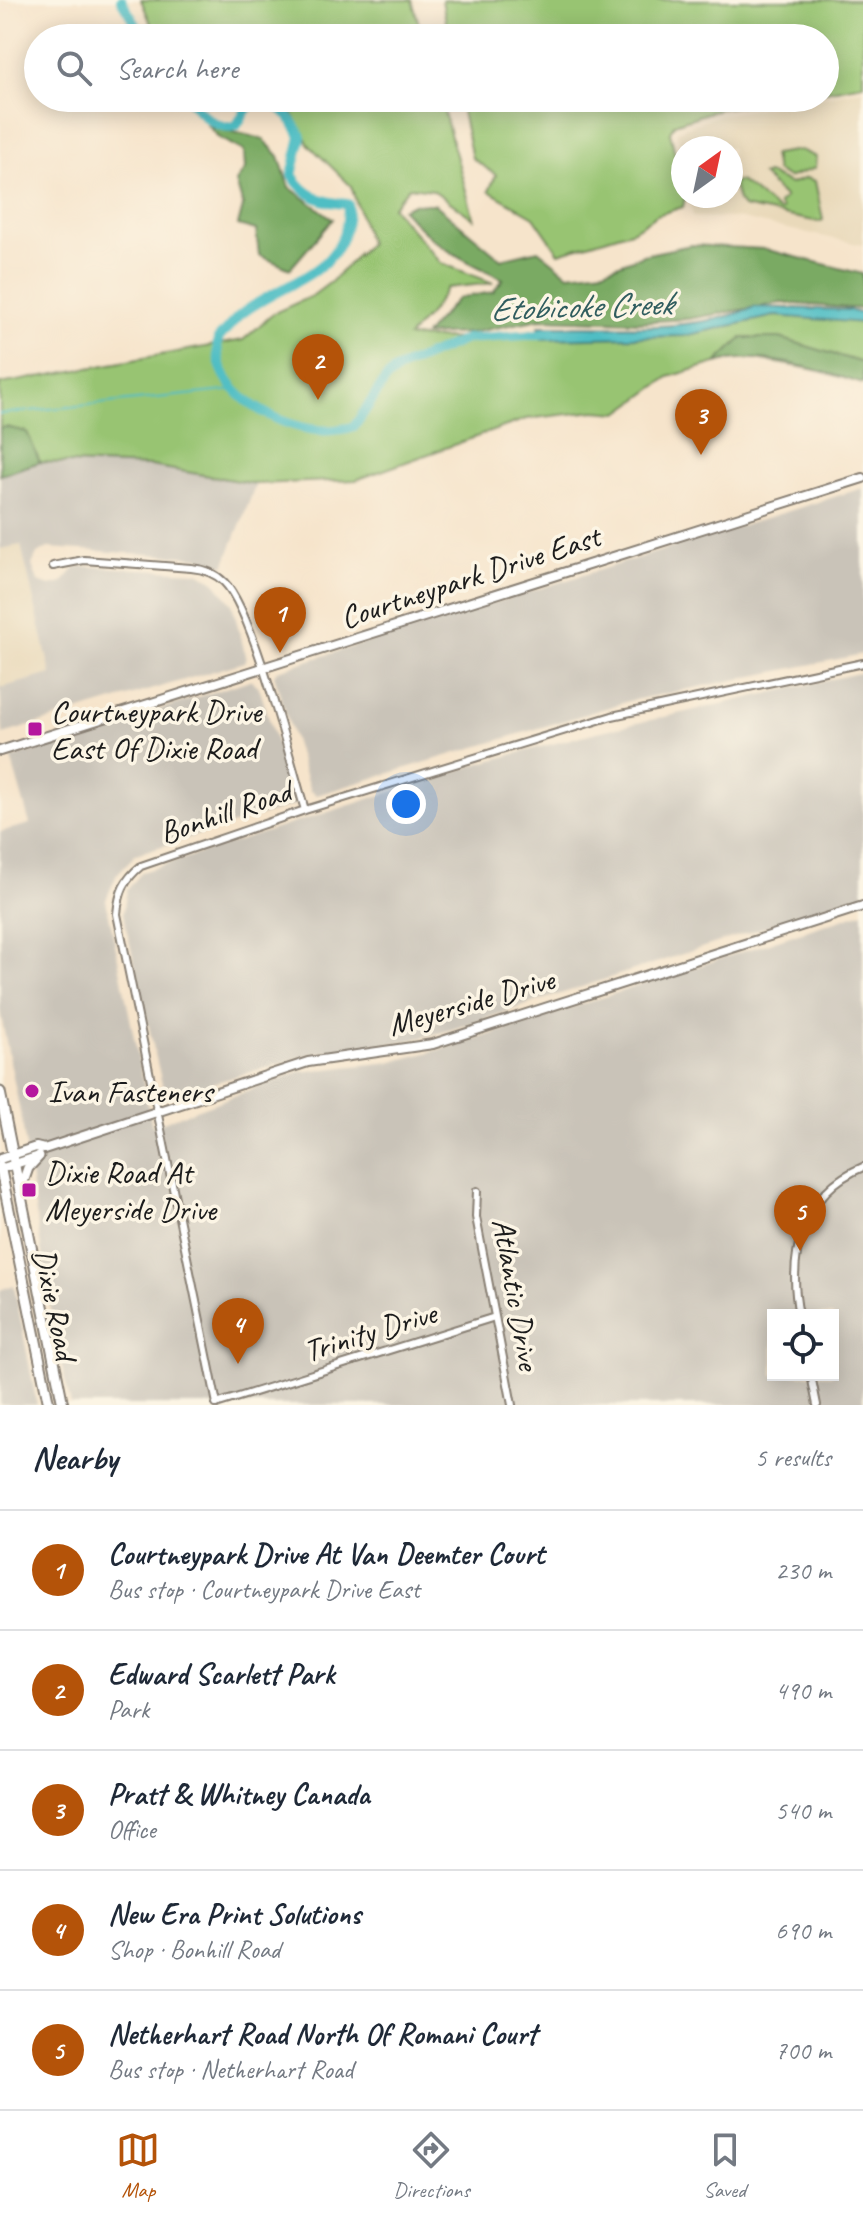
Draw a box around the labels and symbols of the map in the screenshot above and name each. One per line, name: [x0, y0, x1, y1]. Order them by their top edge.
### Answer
north arrow: [671, 136, 743, 208]
water label: Etobicoke Creek: [489, 281, 679, 331]
pin: 2: [292, 334, 344, 400]
pin: 3: [675, 389, 727, 455]
street label: Courtneypark Drive East: [335, 515, 608, 638]
pin: 1: [254, 587, 306, 653]
place label: Courtneypark Drive East Of Dixie Road: [51, 691, 264, 769]
marker: Courtneypark Drive East Of Dixie Road: [26, 720, 44, 738]
street label: Bonhill Road: [154, 769, 301, 854]
your location: [386, 784, 426, 824]
street label: Meyerside Drive: [383, 958, 561, 1045]
place label: Ivan Fasteners: [48, 1071, 215, 1112]
marker: Ivan Fasteners: [23, 1082, 41, 1100]
place label: Dixie Road At Meyerside Drive: [45, 1152, 218, 1230]
marker: Dixie Road At Meyerside Drive: [20, 1181, 38, 1199]
pin: 5: [774, 1185, 826, 1251]
street label: Atlantic Drive: [483, 1215, 550, 1375]
street label: Dixie Road: [23, 1245, 88, 1368]
street label: Trinity Drive: [299, 1292, 444, 1372]
pin: 4: [212, 1298, 264, 1364]

